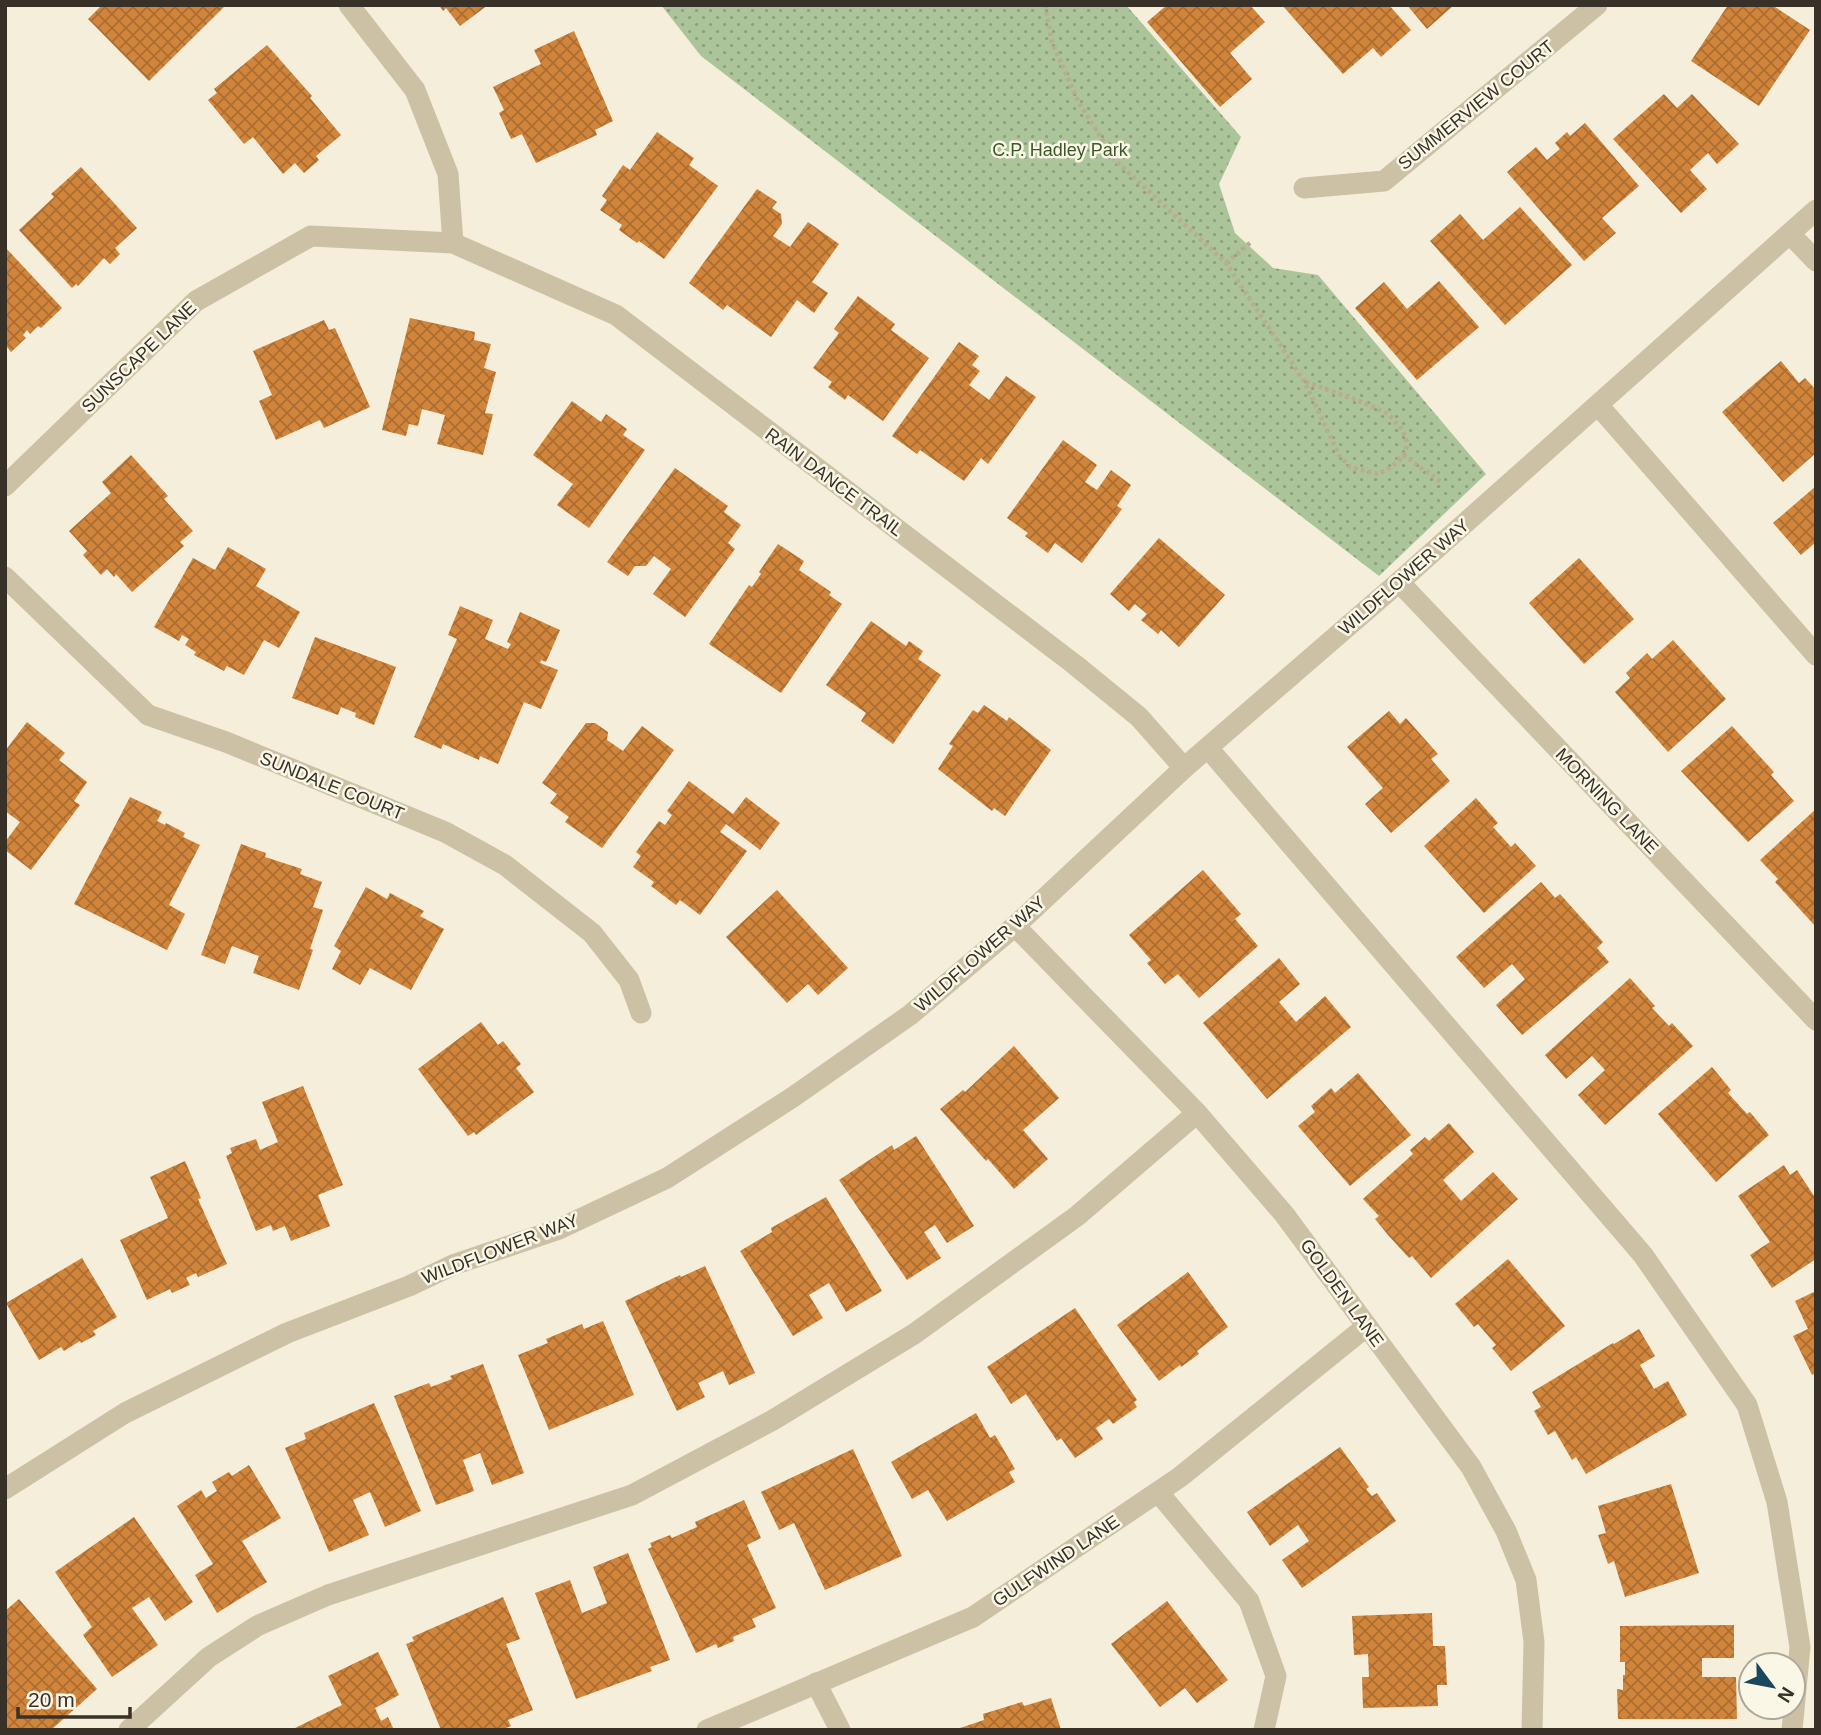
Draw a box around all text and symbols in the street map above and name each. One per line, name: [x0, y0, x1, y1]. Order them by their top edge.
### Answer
street label: SUMMERVIEW COURT: [1394, 36, 1558, 174]
park label: C.P. Hadley Park: [992, 140, 1129, 160]
street label: SUNSCAPE LANE: [78, 297, 200, 417]
street label: RAIN DANCE TRAIL: [761, 424, 907, 540]
street label: WILDFLOWER WAY: [1335, 515, 1473, 639]
street label: MORNING LANE: [1552, 744, 1662, 858]
street label: SUNDALE COURT: [257, 748, 407, 824]
street label: WILDFLOWER WAY: [911, 892, 1049, 1016]
street label: WILDFLOWER WAY: [419, 1210, 581, 1288]
street label: GOLDEN LANE: [1296, 1235, 1388, 1351]
street label: GULFWIND LANE: [989, 1511, 1123, 1611]
north arrow: [1737, 1651, 1807, 1721]
scale bar: [18, 1676, 130, 1720]
text: N: [1773, 1683, 1799, 1706]
text: 20 m: [28, 1688, 75, 1711]

